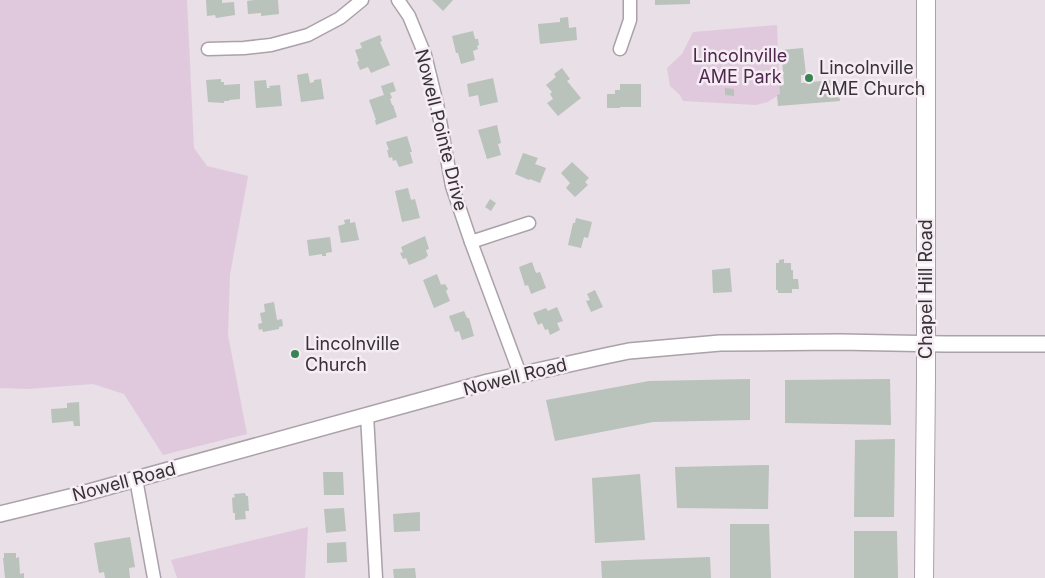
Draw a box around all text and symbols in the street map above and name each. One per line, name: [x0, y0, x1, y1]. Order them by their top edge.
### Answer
park label: Lincolnville AME Park: [693, 45, 787, 87]
street label: Nowell Pointe Drive: [411, 47, 472, 213]
place label: Lincolnville AME Church: [819, 57, 925, 99]
marker: Lincolnville AME Church: [803, 72, 815, 84]
street label: Chapel Hill Road: [915, 219, 936, 359]
place label: Lincolnville Church: [305, 333, 400, 375]
marker: Lincolnville Church: [289, 348, 301, 360]
street label: Nowell Road: [461, 353, 569, 400]
street label: Nowell Road: [70, 458, 178, 505]

